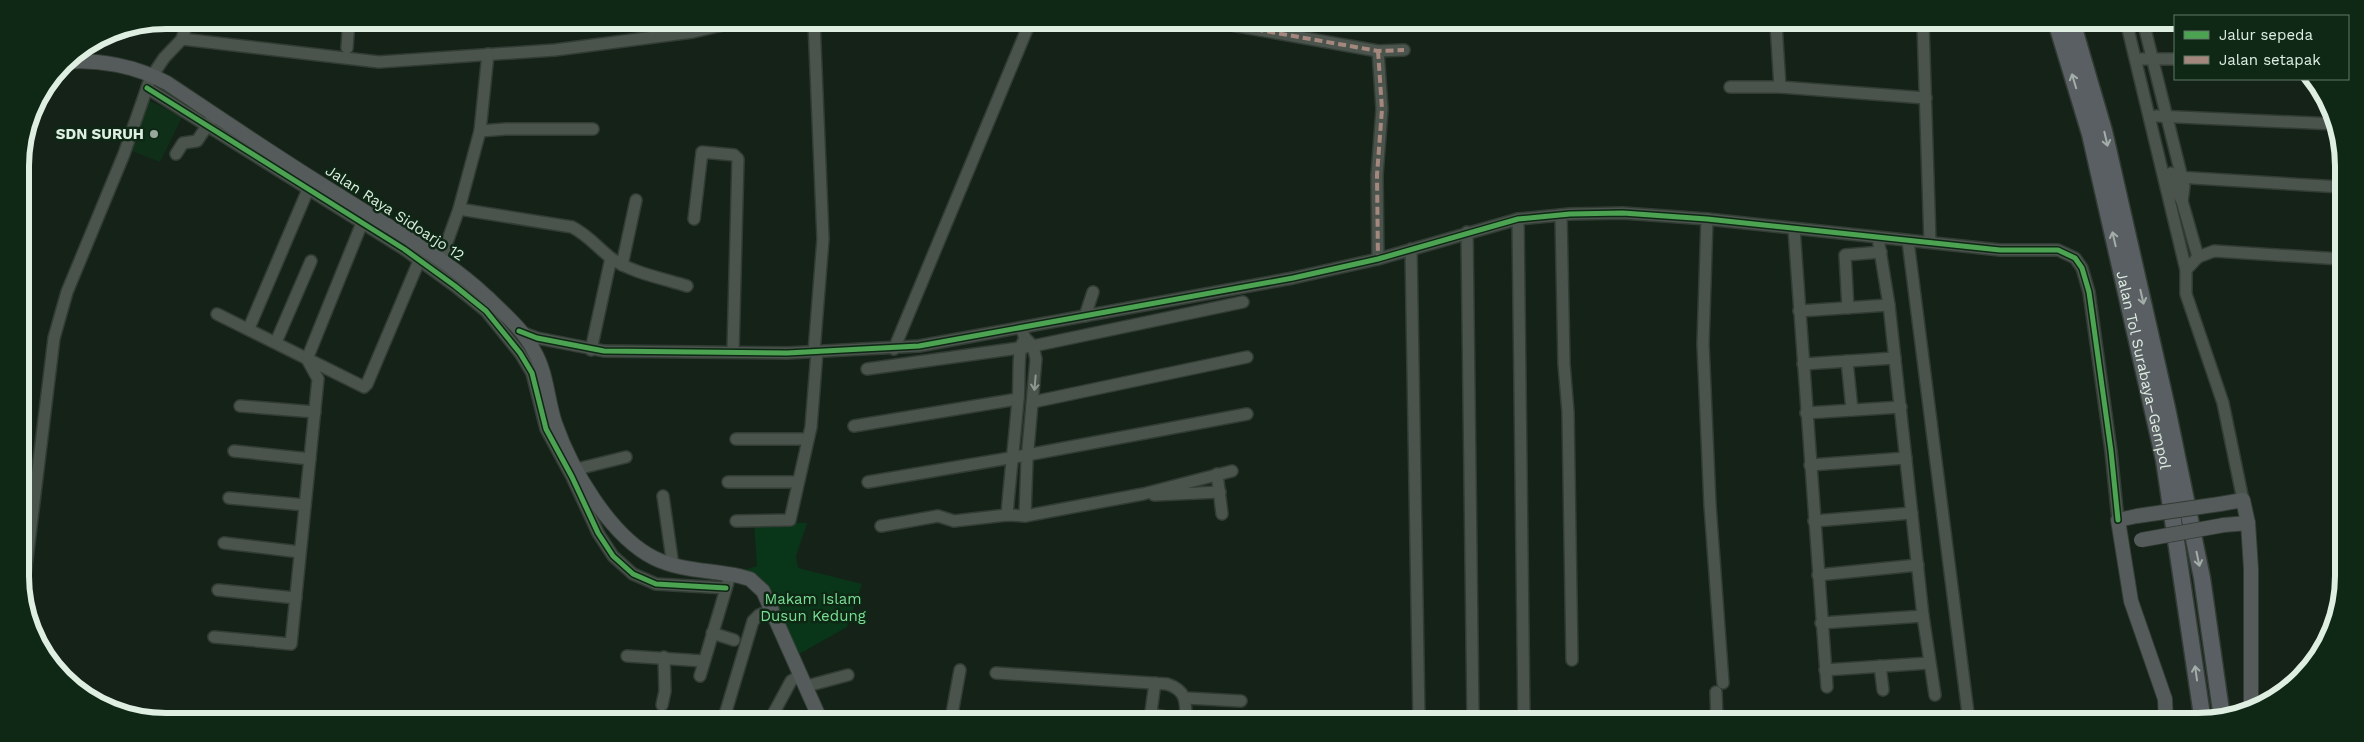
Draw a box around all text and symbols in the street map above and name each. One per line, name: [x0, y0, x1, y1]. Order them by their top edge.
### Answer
legend: [2174, 15, 2349, 80]
text: Jalur sepeda: [2219, 26, 2313, 44]
text: Jalan setapak: [2219, 51, 2321, 69]
one-way arrow: [2069, 74, 2079, 90]
place label: SDN SURUH: [56, 125, 144, 143]
marker: SDN SURUH: [148, 128, 160, 140]
one-way arrow: [2102, 130, 2111, 146]
street label: Jalan Raya Sidoarjo 12: [322, 161, 468, 265]
one-way arrow: [2109, 231, 2118, 247]
street label: Jalan Tol Surabaya–Gempol: [2112, 269, 2174, 471]
one-way arrow: [2138, 289, 2147, 305]
one-way arrow: [1030, 375, 1040, 391]
one-way arrow: [2194, 550, 2203, 566]
park label: Makam Islam Dusun Kedung: [760, 590, 866, 625]
one-way arrow: [2191, 666, 2201, 682]

